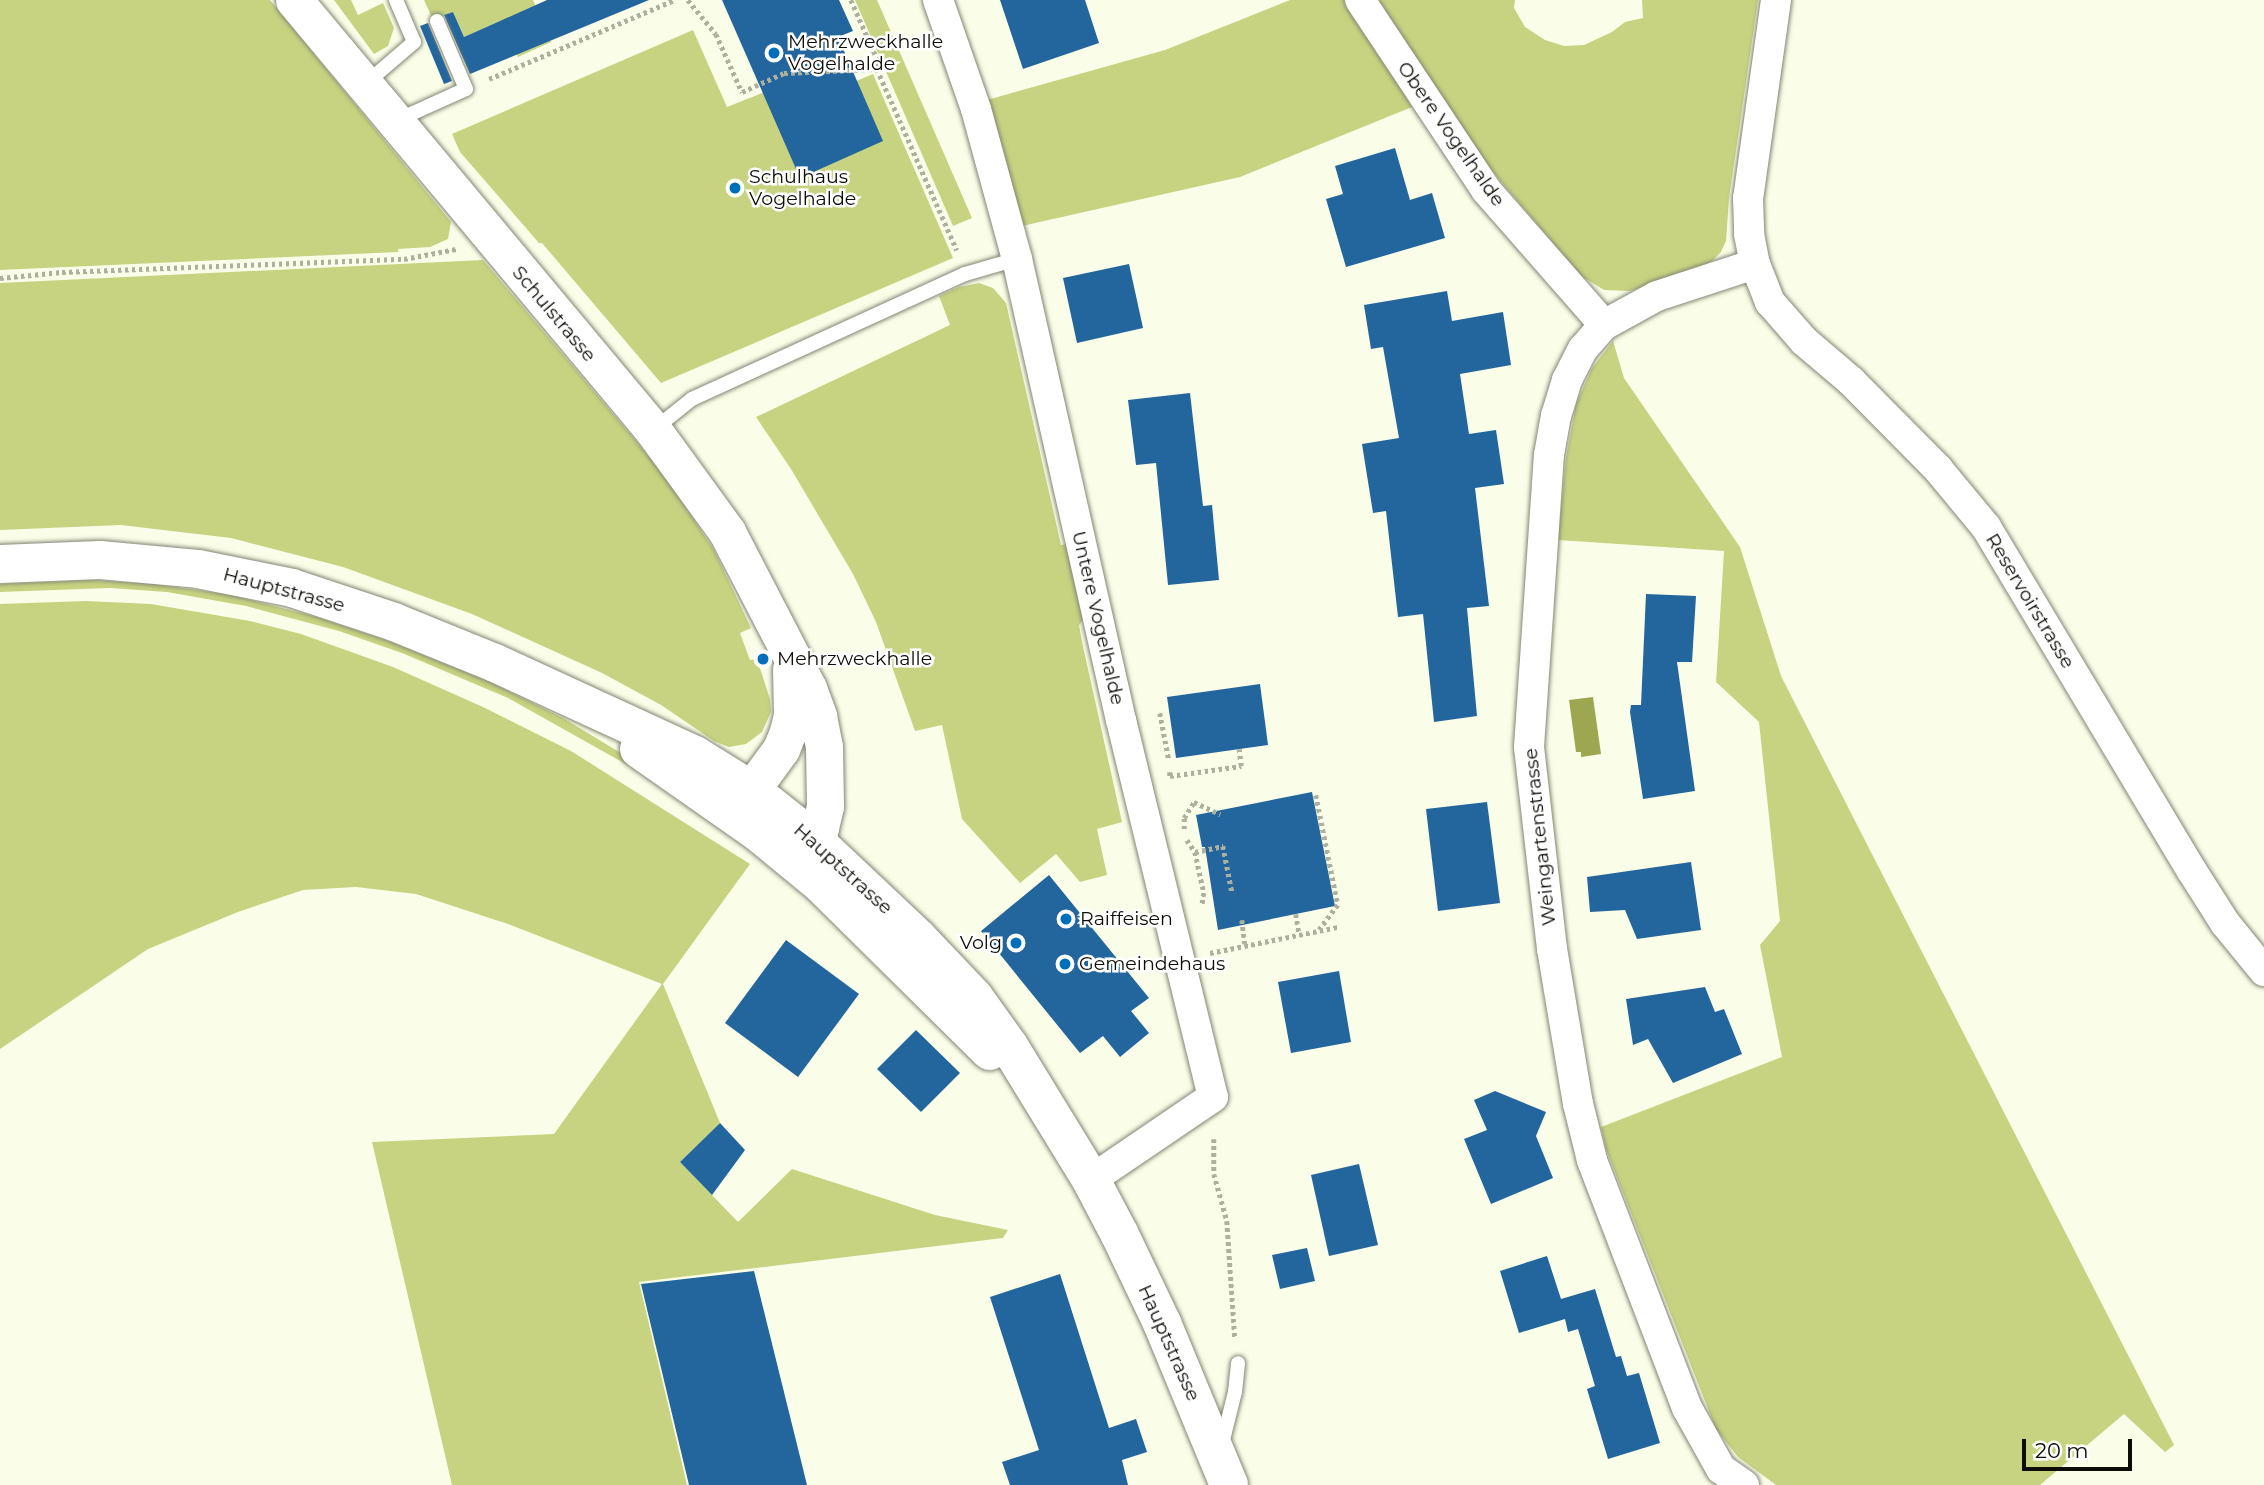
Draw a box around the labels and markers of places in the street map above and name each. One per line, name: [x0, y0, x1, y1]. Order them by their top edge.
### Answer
place label: Mehrzweckhalle Vogelhalde: [788, 31, 943, 75]
marker: Mehrzweckhalle Vogelhalde: [766, 45, 782, 61]
place label: Schulhaus Vogelhalde: [749, 166, 856, 210]
marker: Schulhaus Vogelhalde: [727, 180, 743, 196]
place label: Mehrzweckhalle: [777, 648, 932, 670]
marker: Mehrzweckhalle: [755, 651, 771, 667]
place label: Raiffeisen: [1080, 908, 1173, 930]
marker: Raiffeisen: [1058, 911, 1074, 927]
place label: Volg: [960, 932, 1002, 954]
marker: Volg: [1008, 935, 1024, 951]
place label: Gemeindehaus: [1079, 953, 1225, 975]
marker: Gemeindehaus: [1057, 956, 1073, 972]

